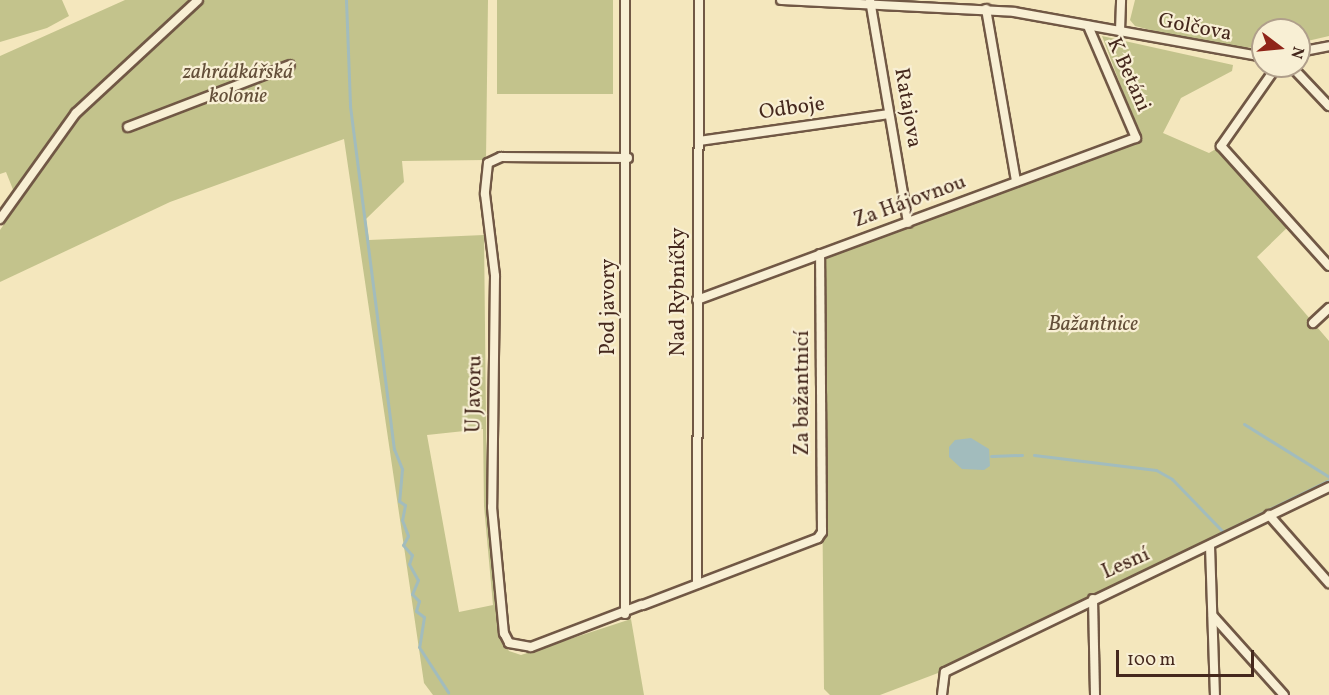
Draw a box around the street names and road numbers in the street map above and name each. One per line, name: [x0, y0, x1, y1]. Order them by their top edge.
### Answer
street label: Golčova: [1156, 9, 1234, 47]
street label: K Betáni: [1101, 34, 1155, 116]
street label: Ratajova: [888, 66, 926, 150]
street label: Odboje: [758, 92, 826, 126]
street label: Za Hájovnou: [850, 170, 970, 234]
street label: Nad Rybníčky: [666, 228, 692, 356]
street label: Pod javory: [596, 259, 622, 355]
street label: Za bažantnicí: [790, 330, 816, 456]
street label: U Javoru: [462, 355, 488, 433]
street label: Lesní: [1098, 542, 1154, 586]

